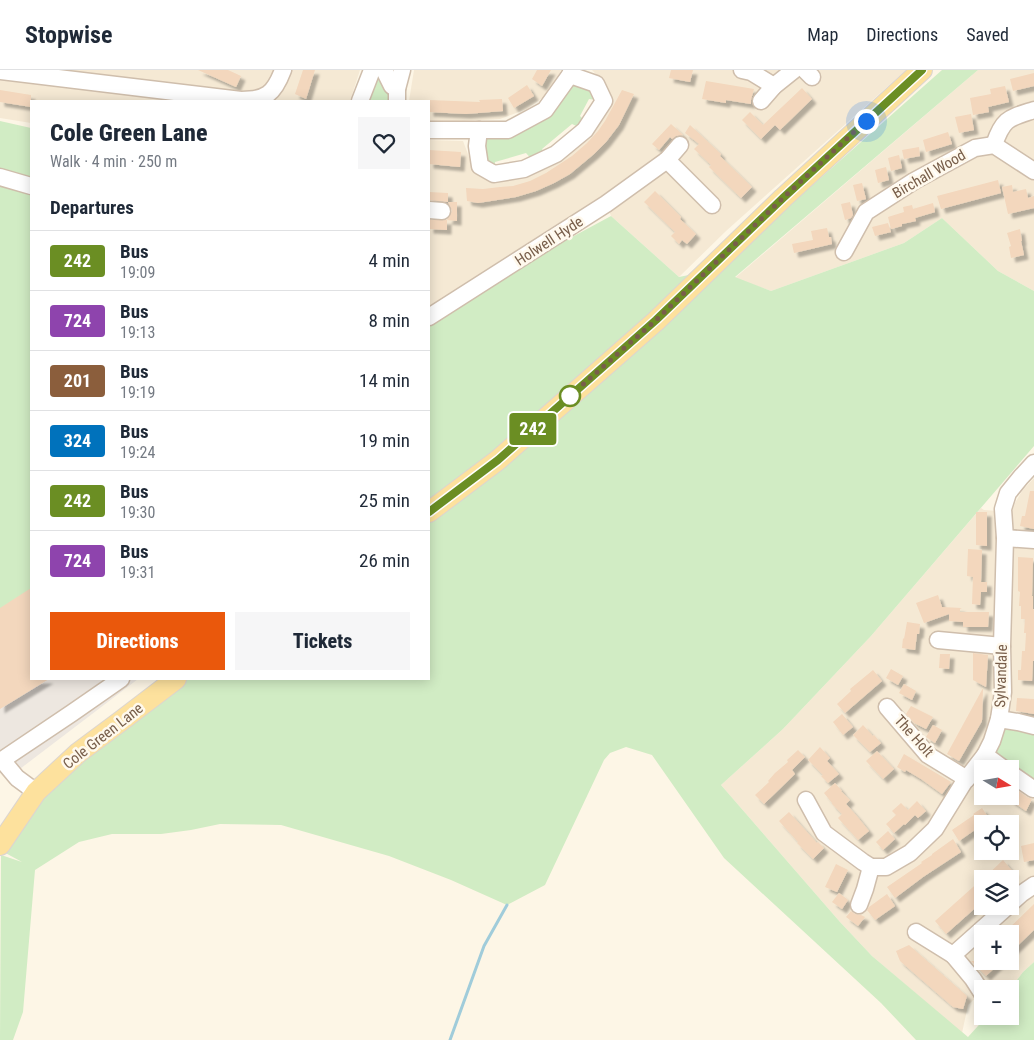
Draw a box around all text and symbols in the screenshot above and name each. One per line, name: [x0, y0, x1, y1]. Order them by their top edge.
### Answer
text: Stopwise: [25, 21, 112, 49]
text: Map: [807, 24, 838, 45]
text: Directions: [866, 24, 938, 45]
text: Saved: [966, 24, 1009, 45]
your location: [854, 109, 879, 134]
button: heart: [358, 117, 410, 169]
text: Cole Green Lane: [50, 119, 207, 147]
street label: Birchall Wood: [889, 146, 969, 202]
text: Walk · 4 min · 250 m: [50, 152, 177, 171]
text: Departures: [50, 196, 134, 219]
street label: Holwell Hyde: [512, 212, 586, 270]
text: Bus: [120, 240, 149, 263]
text: 4 min: [368, 249, 410, 272]
text: 242: [64, 250, 91, 271]
text: 19:09: [120, 263, 155, 282]
text: Bus: [120, 300, 149, 323]
text: 8 min: [368, 309, 410, 332]
text: 724: [64, 310, 91, 331]
text: 19:13: [120, 323, 155, 342]
text: Bus: [120, 360, 149, 383]
text: 14 min: [359, 369, 410, 392]
text: 201: [64, 370, 91, 391]
text: 19:19: [120, 383, 155, 402]
unlabelled marker: [559, 385, 581, 407]
line badge: 242: [504, 413, 562, 445]
text: 242: [519, 418, 547, 439]
text: Bus: [120, 420, 149, 443]
text: 19 min: [359, 429, 410, 452]
text: 324: [64, 430, 91, 451]
text: 19:24: [120, 443, 155, 462]
text: Bus: [120, 480, 149, 503]
text: 25 min: [359, 489, 410, 512]
text: 242: [64, 490, 91, 511]
text: 19:30: [120, 503, 155, 522]
text: Bus: [120, 540, 149, 563]
text: 26 min: [359, 549, 410, 572]
text: 724: [64, 550, 91, 571]
text: 19:31: [120, 563, 155, 582]
button: Directions: [50, 612, 225, 670]
button: Tickets: [235, 612, 410, 670]
street label: Sylvandale: [991, 644, 1011, 708]
street label: Cole Green Lane: [59, 699, 147, 773]
street label: The Holt: [890, 711, 938, 761]
north arrow: [974, 760, 1019, 805]
map controls: [974, 760, 1019, 1025]
button: locate: [974, 815, 1019, 860]
button: layers: [974, 870, 1019, 915]
button: +: [974, 925, 1019, 970]
button: −: [974, 980, 1019, 1025]

